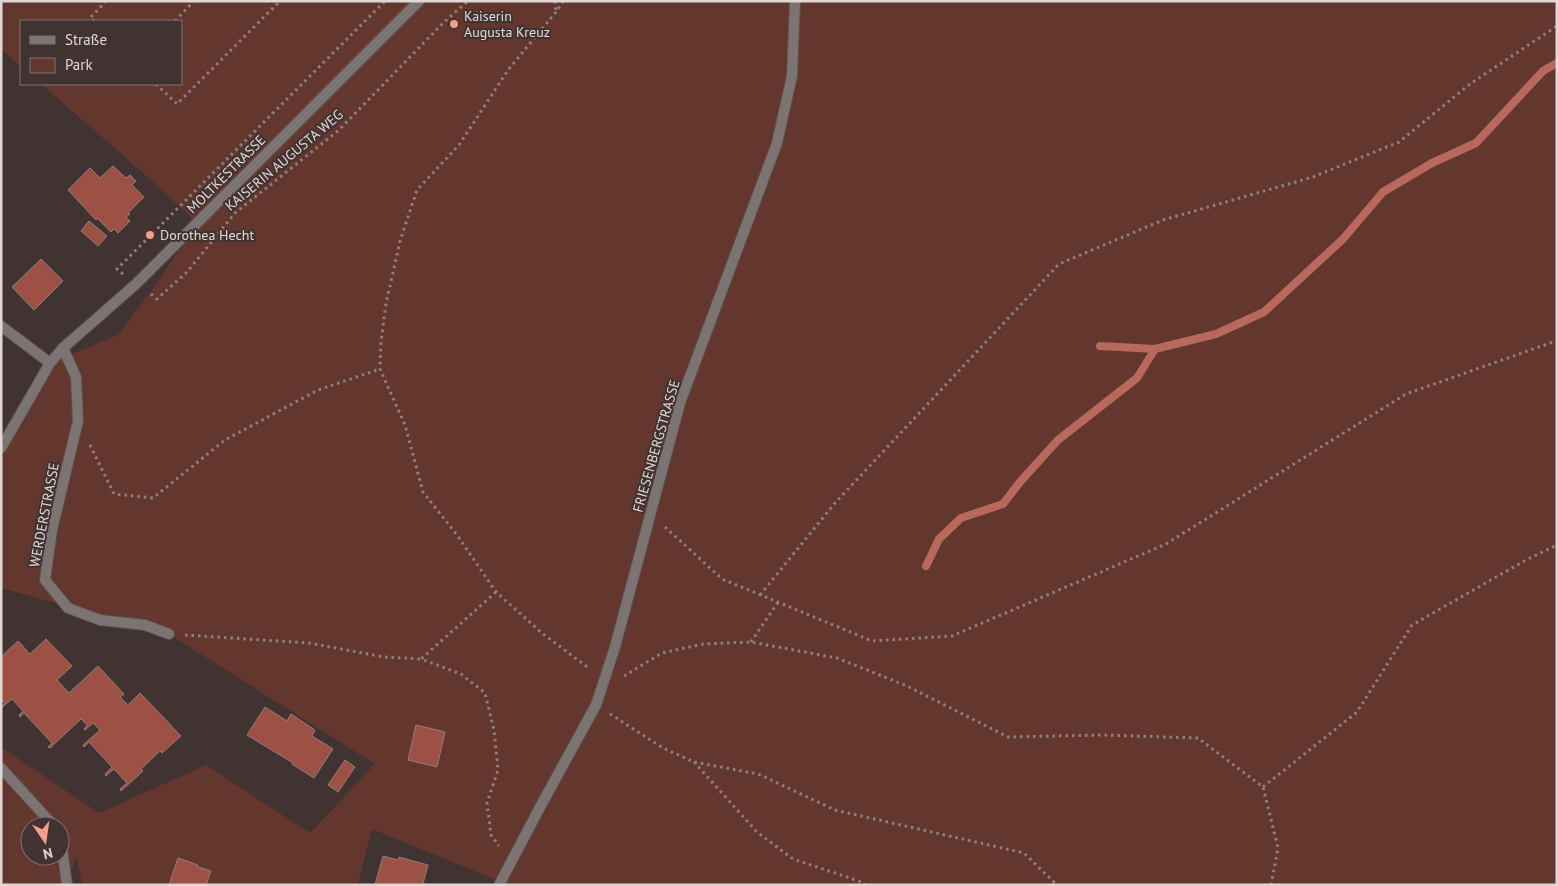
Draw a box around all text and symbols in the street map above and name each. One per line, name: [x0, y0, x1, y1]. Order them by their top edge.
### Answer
place label: Kaiserin Augusta Kreuz: [464, 7, 550, 41]
marker: Kaiserin Augusta Kreuz: [448, 18, 460, 30]
legend: [20, 20, 182, 85]
text: Straße: [65, 30, 107, 49]
text: Park: [65, 55, 93, 74]
street label: KAISERIN AUGUSTA WEG: [221, 105, 347, 215]
street label: MOLTKESTRASSE: [183, 131, 269, 217]
place label: Dorothea Hecht: [160, 226, 254, 244]
marker: Dorothea Hecht: [144, 229, 156, 241]
street label: FRIESENBERGSTRASSE: [628, 378, 684, 514]
street label: WERDERSTRASSE: [25, 461, 63, 569]
north arrow: [20, 816, 70, 866]
text: N: [41, 844, 54, 863]

